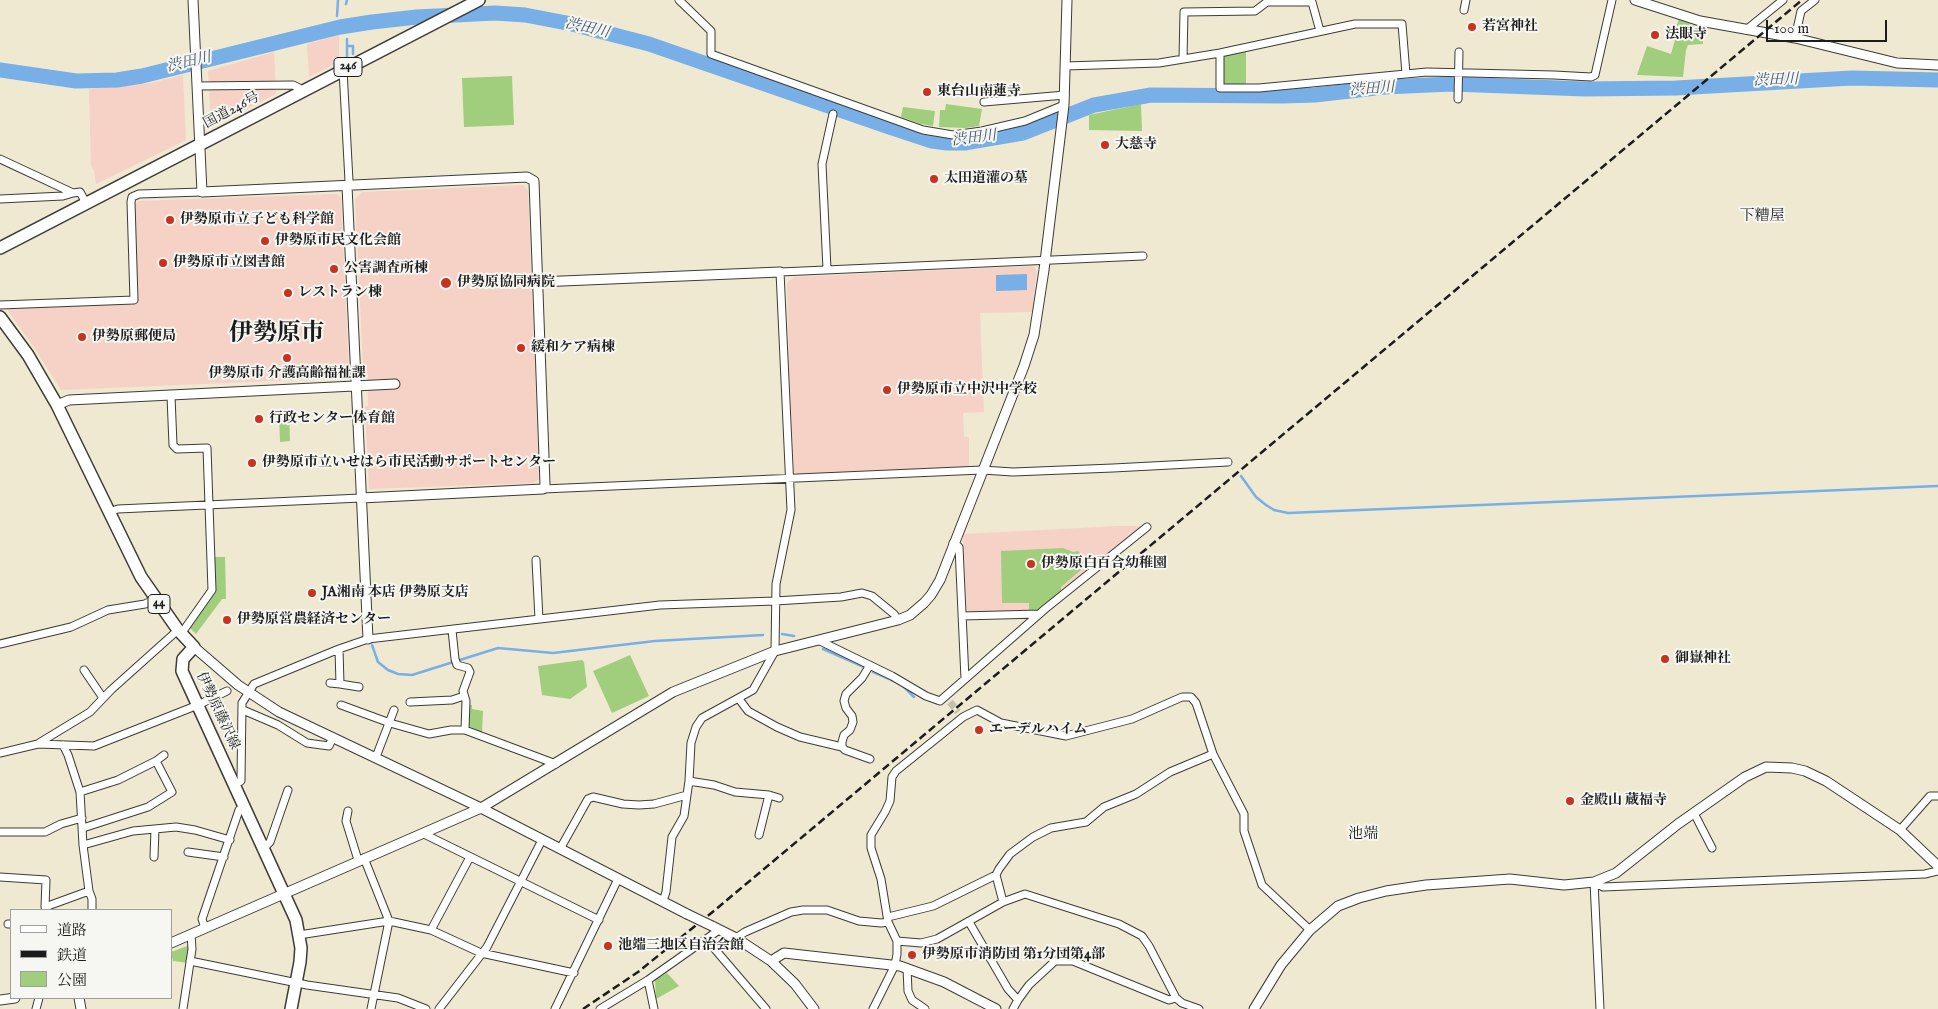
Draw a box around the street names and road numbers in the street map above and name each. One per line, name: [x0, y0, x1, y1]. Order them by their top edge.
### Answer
road number: 246: [334, 58, 362, 76]
street label: 国道246号: [201, 89, 263, 133]
road number: 44: [148, 594, 170, 614]
street label: 伊勢原藤沢線: [192, 669, 242, 753]

